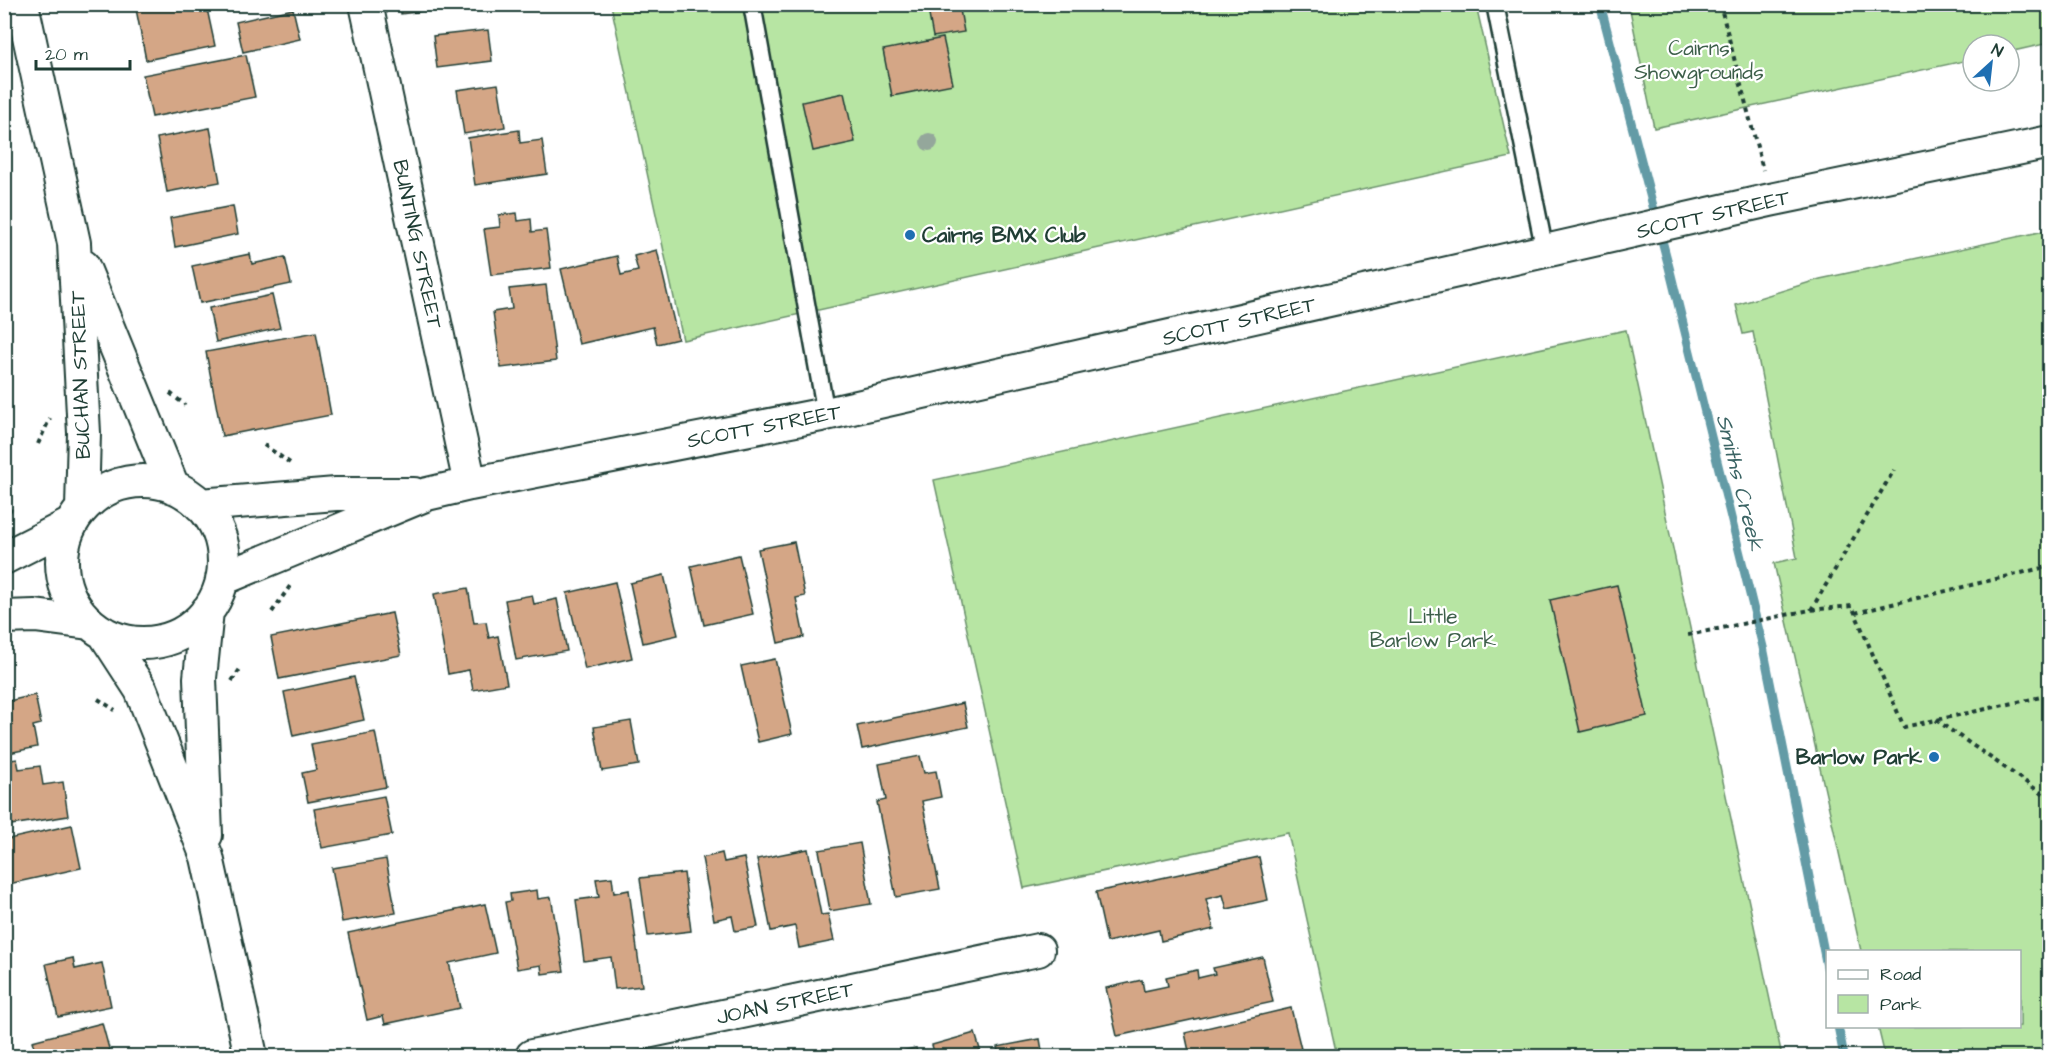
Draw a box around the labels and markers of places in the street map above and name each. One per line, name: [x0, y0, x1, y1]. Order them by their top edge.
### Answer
place label: Cairns BMX Club: [922, 221, 1086, 250]
marker: Cairns BMX Club: [903, 228, 917, 242]
place label: Barlow Park: [1796, 743, 1922, 772]
marker: Barlow Park: [1927, 750, 1941, 764]

